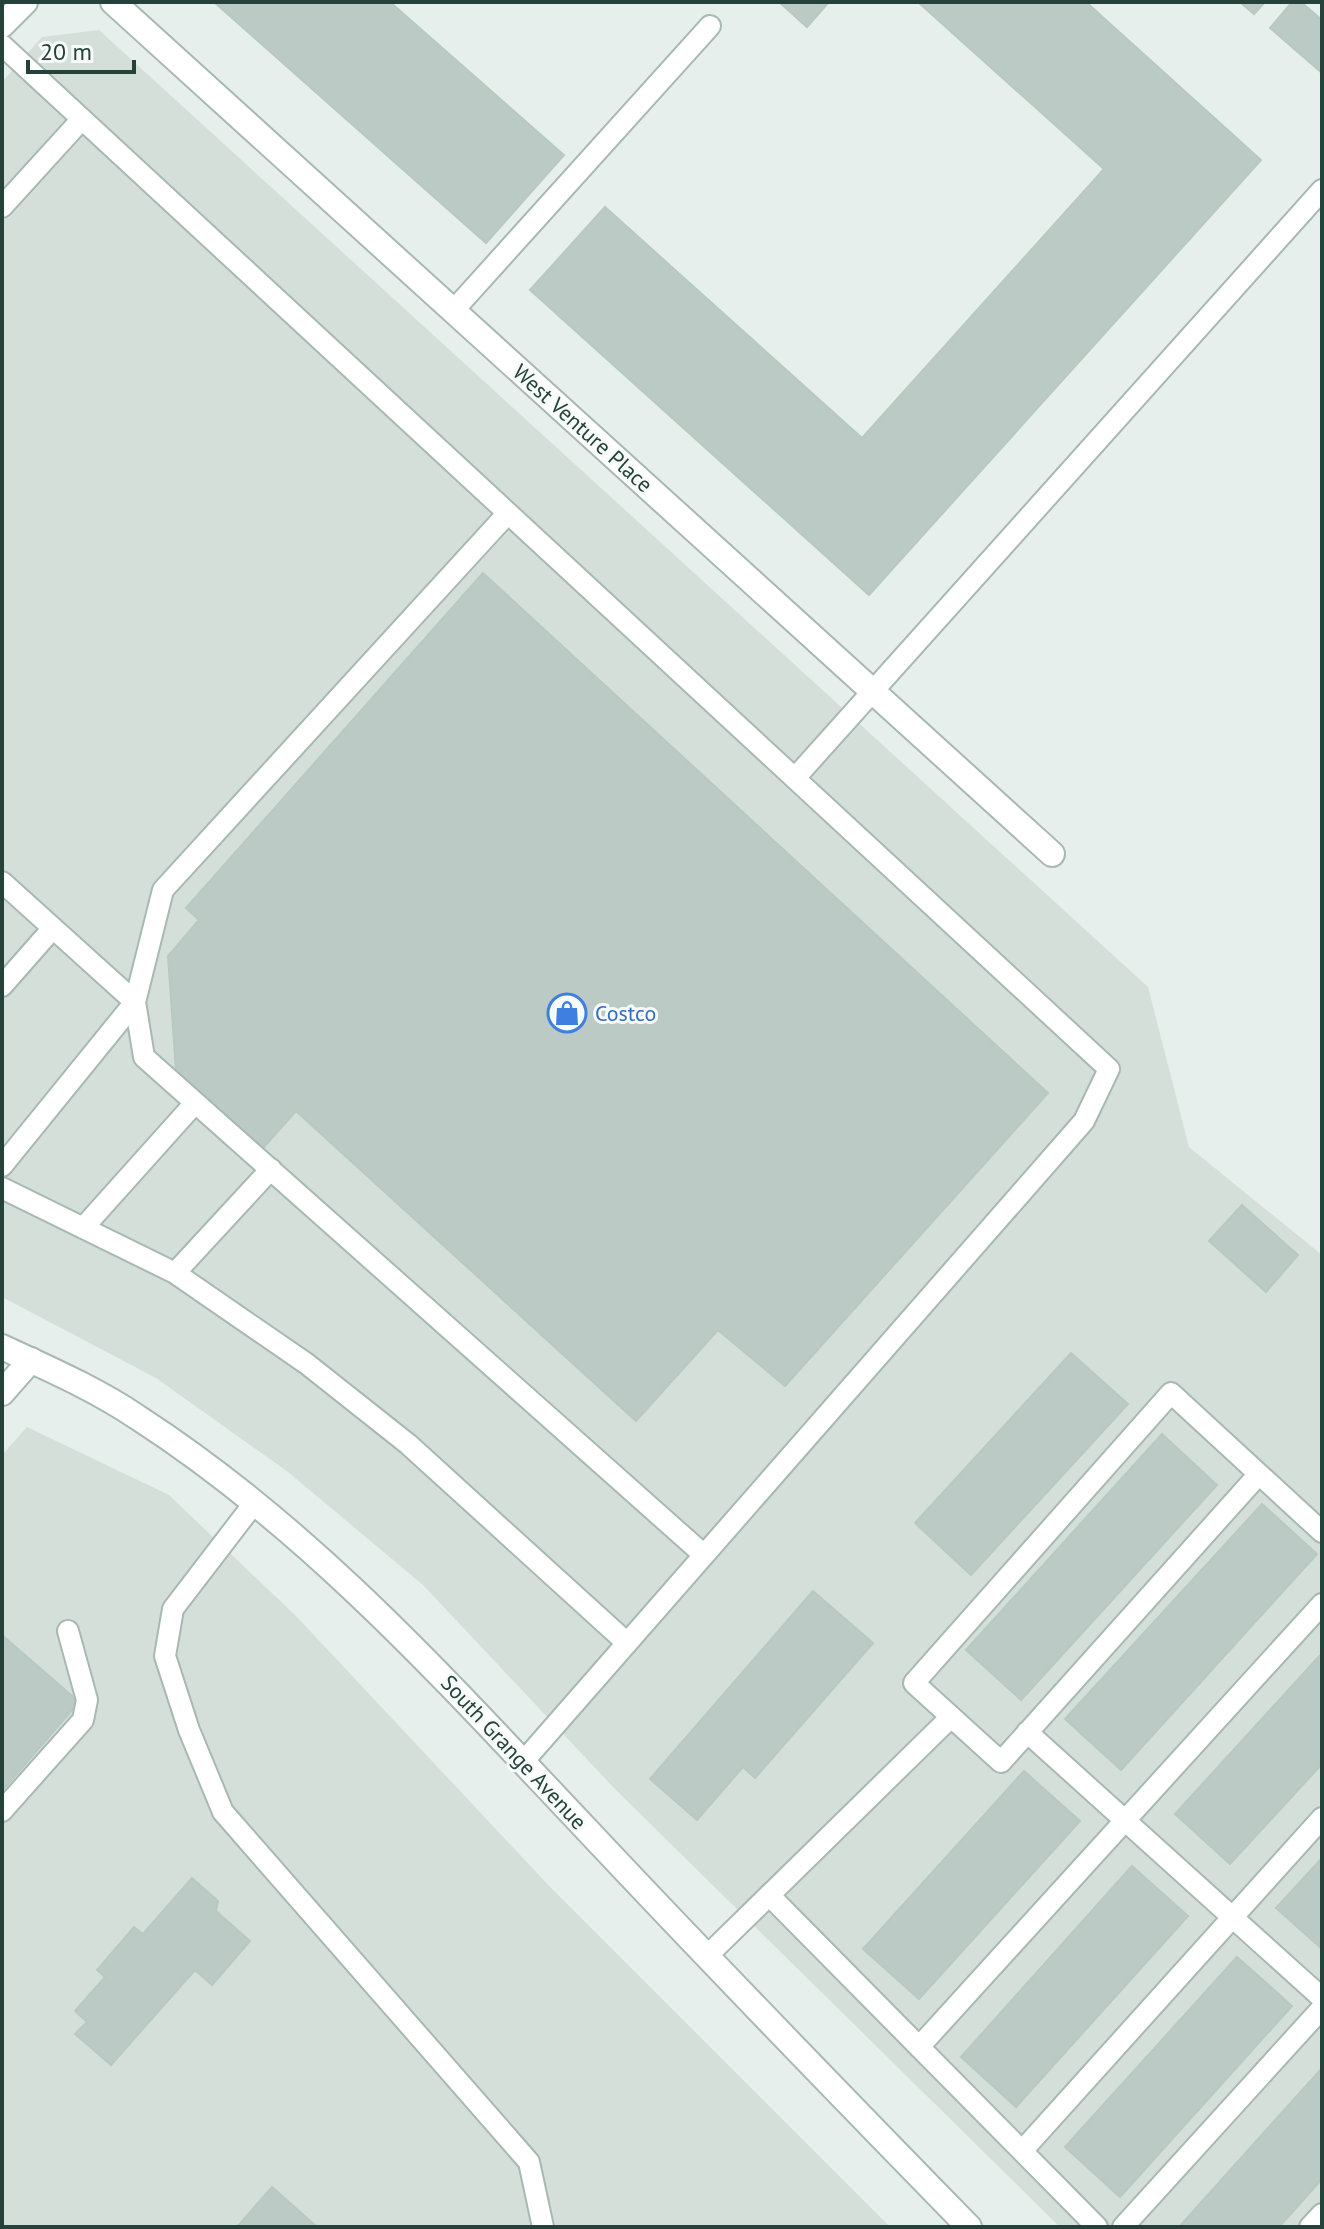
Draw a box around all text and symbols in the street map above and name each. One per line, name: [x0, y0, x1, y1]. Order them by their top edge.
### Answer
scale bar: [28, 24, 134, 74]
text: 20 m: [40, 36, 92, 67]
street label: West Venture Place: [507, 358, 659, 498]
shop icon: Costco: [546, 992, 588, 1034]
place label: Costco: [595, 999, 656, 1027]
street label: South Grange Avenue: [435, 1669, 593, 1835]

